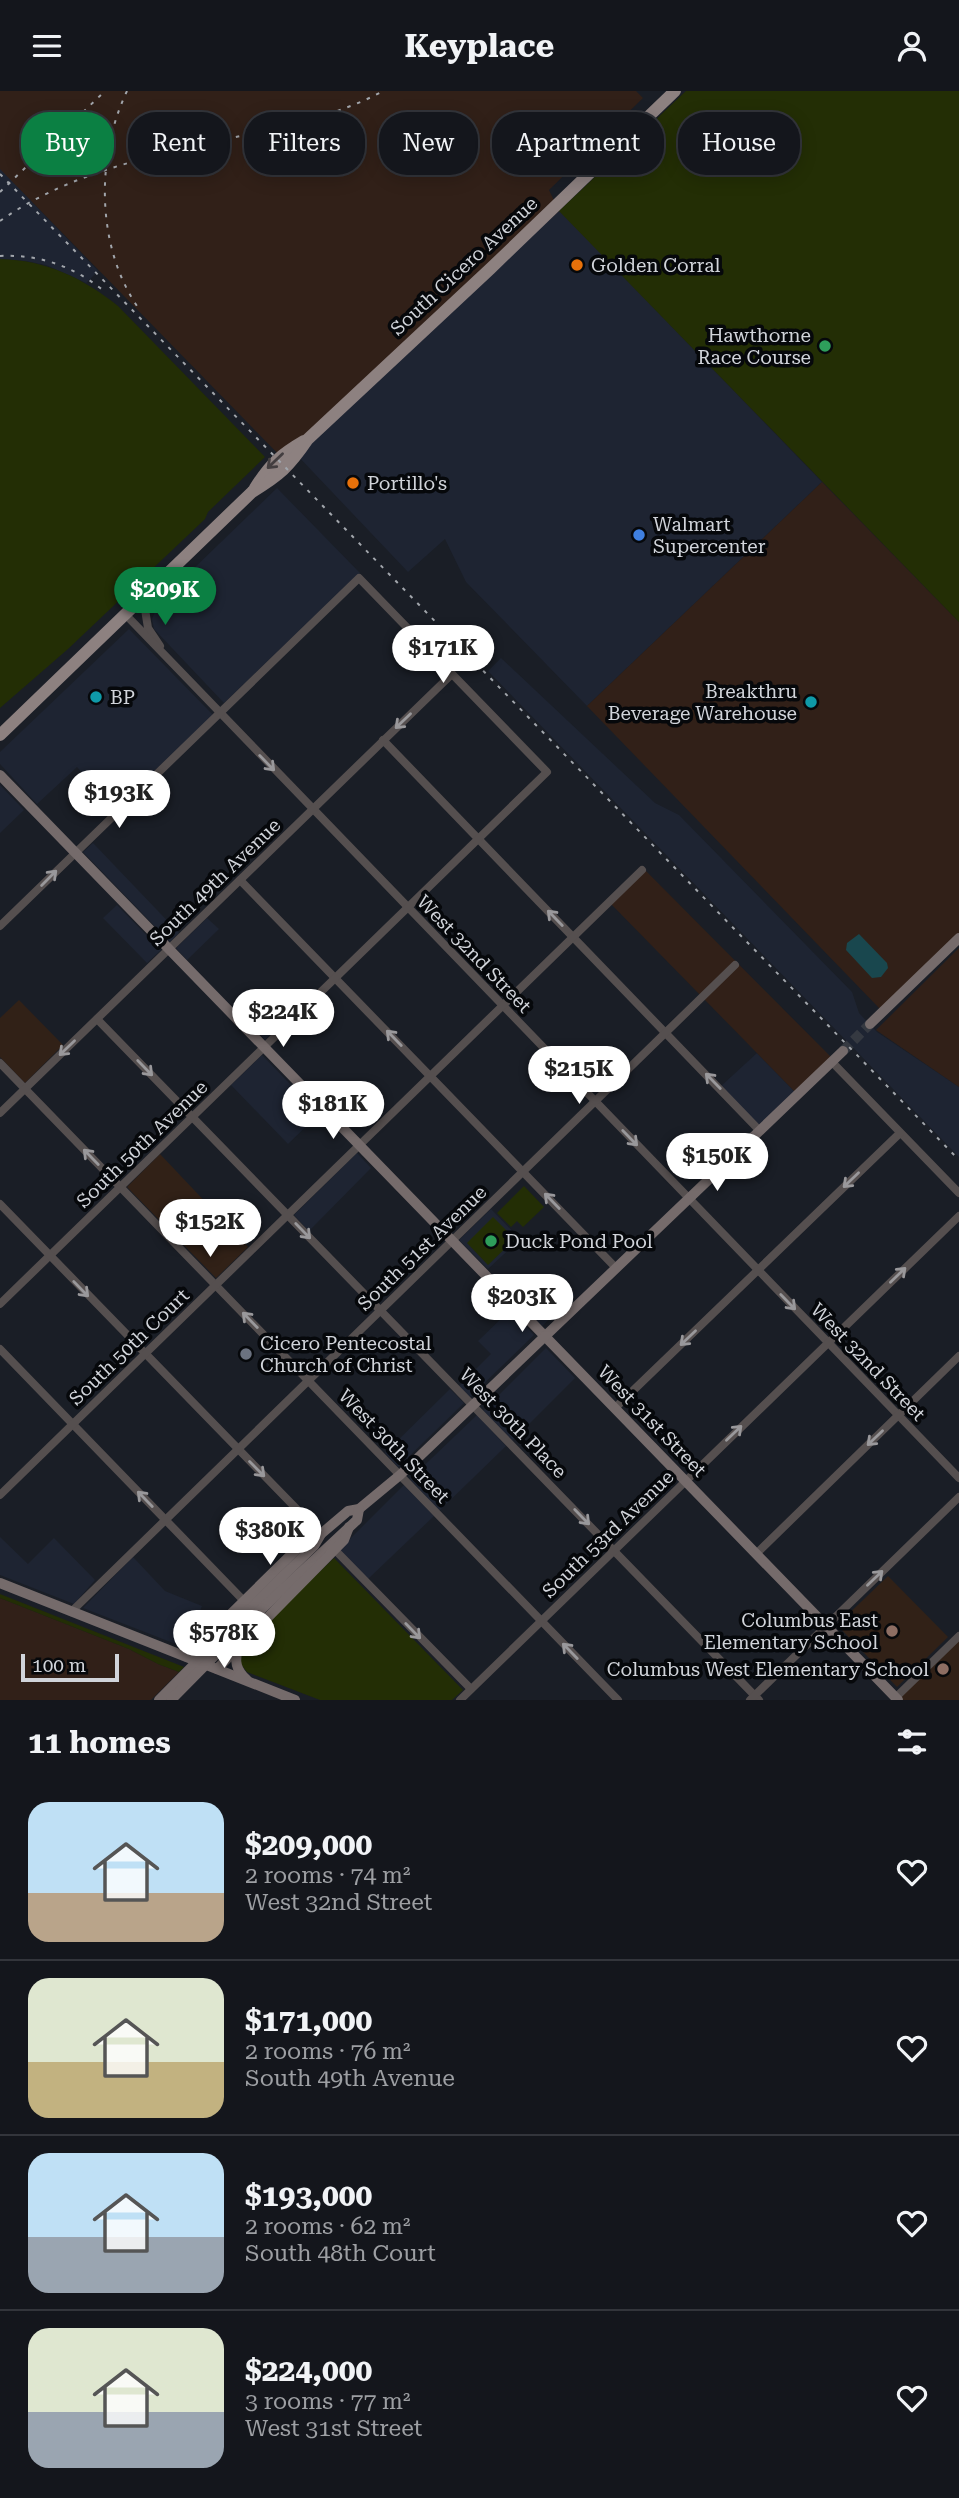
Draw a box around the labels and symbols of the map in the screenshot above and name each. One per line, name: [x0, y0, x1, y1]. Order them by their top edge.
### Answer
street label: South Cicero Avenue: [386, 192, 542, 340]
place label: Golden Corral: [591, 254, 720, 277]
marker: Golden Corral: [569, 257, 585, 273]
place label: Hawthorne Race Course: [698, 324, 811, 369]
marker: Hawthorne Race Course: [817, 338, 833, 354]
one-way arrow: [267, 452, 284, 469]
place label: Portillo's: [367, 472, 447, 495]
marker: Portillo's: [345, 475, 361, 491]
place label: Walmart Supercenter: [653, 513, 766, 558]
marker: Walmart Supercenter: [631, 527, 647, 543]
pin: $209K: [116, 567, 214, 627]
pin: $171K: [394, 625, 492, 685]
place label: Breakthru Beverage Warehouse: [608, 680, 797, 725]
place label: BP: [110, 686, 135, 709]
marker: BP: [88, 689, 104, 705]
marker: Breakthru Beverage Warehouse: [803, 694, 819, 710]
one-way arrow: [395, 713, 412, 730]
one-way arrow: [258, 755, 275, 772]
pin: $193K: [70, 771, 168, 830]
street label: South 49th Avenue: [145, 814, 285, 950]
one-way arrow: [40, 870, 57, 887]
street label: West 32nd Street: [412, 890, 536, 1018]
one-way arrow: [546, 910, 563, 927]
pin: $224K: [234, 989, 332, 1049]
one-way arrow: [385, 1030, 402, 1047]
one-way arrow: [59, 1039, 76, 1056]
pin: $215K: [530, 1047, 628, 1106]
one-way arrow: [136, 1059, 153, 1076]
one-way arrow: [704, 1073, 721, 1090]
street label: South 50th Avenue: [72, 1076, 212, 1212]
pin: $181K: [284, 1081, 382, 1141]
one-way arrow: [621, 1129, 638, 1146]
pin: $150K: [668, 1133, 766, 1193]
one-way arrow: [83, 1149, 100, 1166]
one-way arrow: [843, 1172, 860, 1189]
street label: South 51st Avenue: [353, 1181, 491, 1315]
one-way arrow: [543, 1193, 560, 1210]
pin: $152K: [161, 1199, 259, 1259]
one-way arrow: [295, 1222, 312, 1239]
place label: Duck Pond Pool: [505, 1230, 653, 1253]
marker: Duck Pond Pool: [483, 1233, 499, 1249]
one-way arrow: [889, 1266, 906, 1283]
pin: $203K: [473, 1275, 571, 1334]
one-way arrow: [73, 1280, 90, 1297]
street label: South 50th Court: [64, 1284, 194, 1410]
one-way arrow: [779, 1293, 796, 1310]
street label: West 32nd Street: [806, 1298, 930, 1426]
one-way arrow: [241, 1312, 258, 1329]
one-way arrow: [679, 1330, 696, 1347]
place label: Cicero Pentecostal Church of Christ: [260, 1332, 432, 1377]
marker: Cicero Pentecostal Church of Christ: [238, 1346, 254, 1362]
street label: West 31st Street: [593, 1360, 711, 1482]
street label: West 30th Place: [455, 1363, 571, 1483]
street label: West 30th Street: [334, 1384, 454, 1508]
one-way arrow: [725, 1424, 742, 1441]
one-way arrow: [867, 1429, 884, 1446]
one-way arrow: [249, 1461, 266, 1478]
street label: South 53rd Avenue: [537, 1465, 679, 1603]
one-way arrow: [137, 1491, 154, 1508]
pin: $380K: [221, 1507, 319, 1567]
one-way arrow: [573, 1508, 590, 1525]
one-way arrow: [866, 1570, 883, 1587]
place label: Columbus East Elementary School: [704, 1609, 878, 1654]
pin: $578K: [175, 1611, 273, 1670]
one-way arrow: [405, 1622, 422, 1639]
marker: Columbus East Elementary School: [884, 1623, 900, 1639]
one-way arrow: [562, 1643, 579, 1660]
scale bar: [21, 1651, 119, 1683]
place label: Columbus West Elementary School: [607, 1658, 929, 1681]
marker: Columbus West Elementary School: [935, 1661, 951, 1677]

